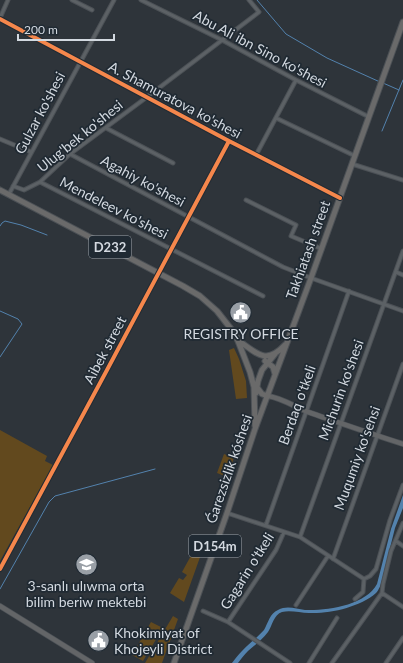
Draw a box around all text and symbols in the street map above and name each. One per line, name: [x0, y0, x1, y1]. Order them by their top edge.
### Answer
street label: Abu Ali ibn Sino ko'shesi: [191, 6, 330, 91]
scale bar: [18, 16, 114, 42]
text: 200 m: [24, 22, 58, 37]
street label: A. Shamuratova ko'shesi: [106, 57, 245, 142]
street label: Gulzar ko'shesi: [11, 69, 68, 157]
street label: Ulug'bek ko'shesi: [33, 96, 126, 175]
street label: Agahiy ko'shesi: [98, 151, 188, 210]
street label: Mendeleev ko'shesi: [57, 173, 171, 242]
street label: Takhiatash street: [282, 198, 333, 302]
road number: D232: [89, 236, 131, 258]
public building icon: REGISTRY OFFICE: [228, 299, 254, 325]
street label: Aibek street: [80, 313, 130, 387]
place label: REGISTRY OFFICE: [183, 325, 299, 342]
street label: Michurin ko'shesi: [314, 337, 367, 443]
street label: Berdaq o'tkeli: [274, 363, 319, 447]
street label: Muqumiy ko'sehsi: [330, 403, 383, 512]
street label: Ǵarezsizlik kóshesi: [202, 412, 255, 526]
street label: Gagarin o'tkeli: [216, 529, 277, 612]
road number: D154m: [189, 535, 241, 557]
school or university icon: 3-sanlı ulıwma orta bilim beriw mektebi: [73, 551, 99, 577]
place label: 3-sanlı ulıwma orta bilim beriw mektebi: [26, 577, 146, 610]
place label: Khokimiyat of Khojeyli District: [114, 624, 212, 657]
public building icon: Khokimiyat of Khojeyli District: [85, 628, 111, 654]

